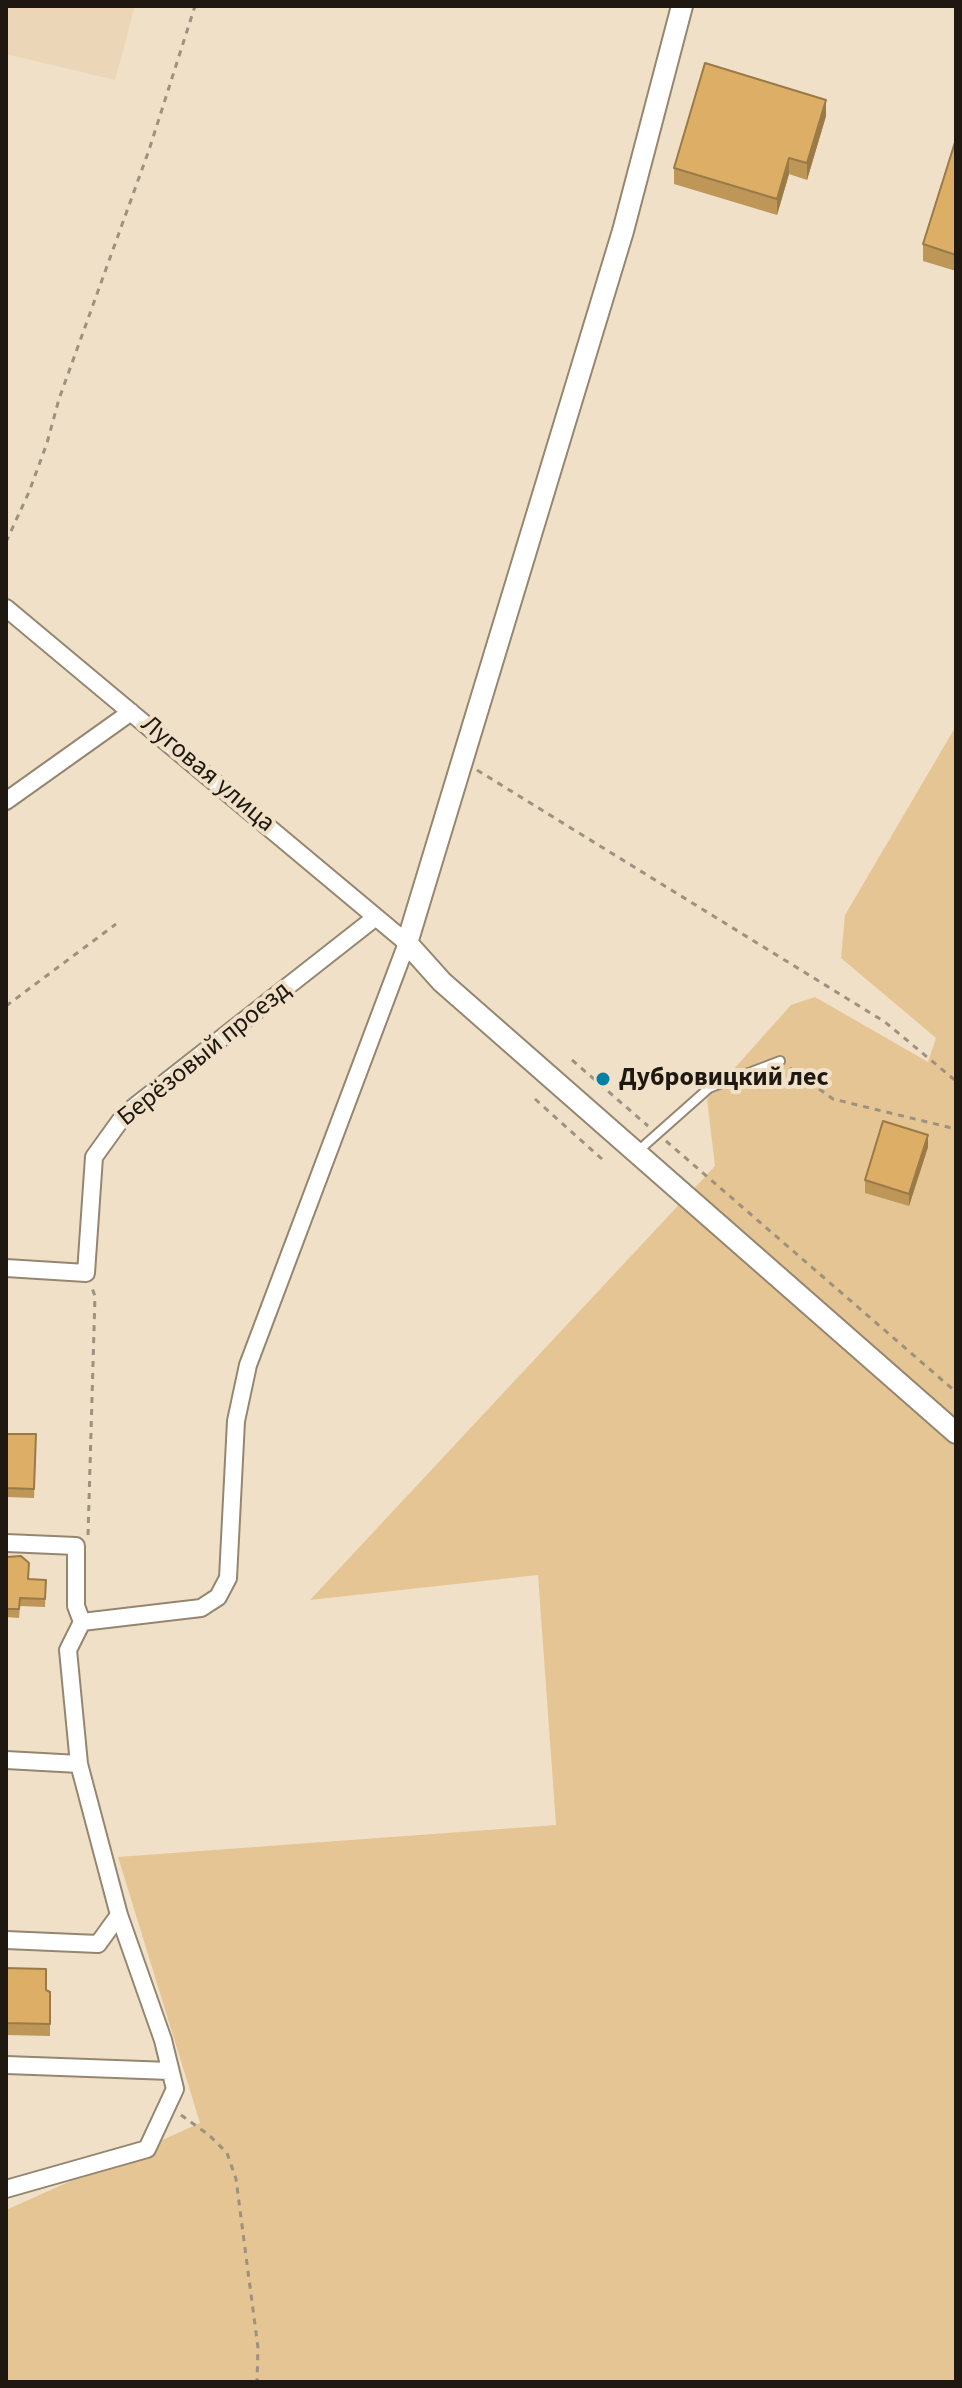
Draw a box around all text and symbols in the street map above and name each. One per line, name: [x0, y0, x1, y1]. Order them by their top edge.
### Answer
street label: Луговая улица: [134, 710, 280, 840]
street label: Берёзовый проезд: [112, 976, 298, 1134]
place label: Дубровицкий лес: [619, 1063, 829, 1095]
marker: Дубровицкий лес: [594, 1070, 612, 1088]

